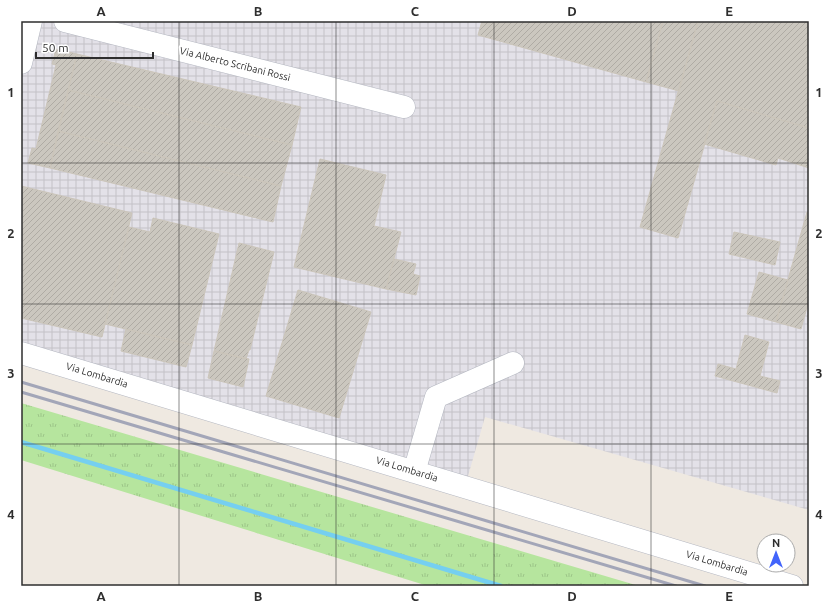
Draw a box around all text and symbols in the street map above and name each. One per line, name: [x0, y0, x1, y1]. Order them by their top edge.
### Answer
text: A: [96, 4, 106, 18]
text: B: [254, 4, 263, 18]
text: C: [411, 4, 420, 18]
text: D: [567, 4, 577, 18]
text: E: [725, 4, 733, 18]
scale bar: [36, 34, 153, 60]
text: 50 m: [42, 41, 69, 54]
street label: Via Alberto Scribani Rossi: [179, 45, 291, 83]
text: 1: [7, 85, 15, 99]
text: 1: [815, 85, 823, 99]
text: 2: [7, 226, 15, 240]
text: 2: [815, 226, 823, 240]
street label: Via Lombardia: [65, 360, 129, 390]
text: 3: [7, 366, 15, 380]
text: 3: [815, 366, 823, 380]
street label: Via Lombardia: [375, 454, 439, 484]
text: 4: [7, 507, 15, 521]
text: 4: [815, 507, 823, 521]
north arrow: [756, 533, 796, 573]
text: N: [772, 537, 780, 549]
street label: Via Lombardia: [685, 548, 749, 578]
text: A: [96, 589, 106, 603]
text: B: [254, 589, 263, 603]
text: C: [411, 589, 420, 603]
text: D: [567, 589, 577, 603]
text: E: [725, 589, 733, 603]

